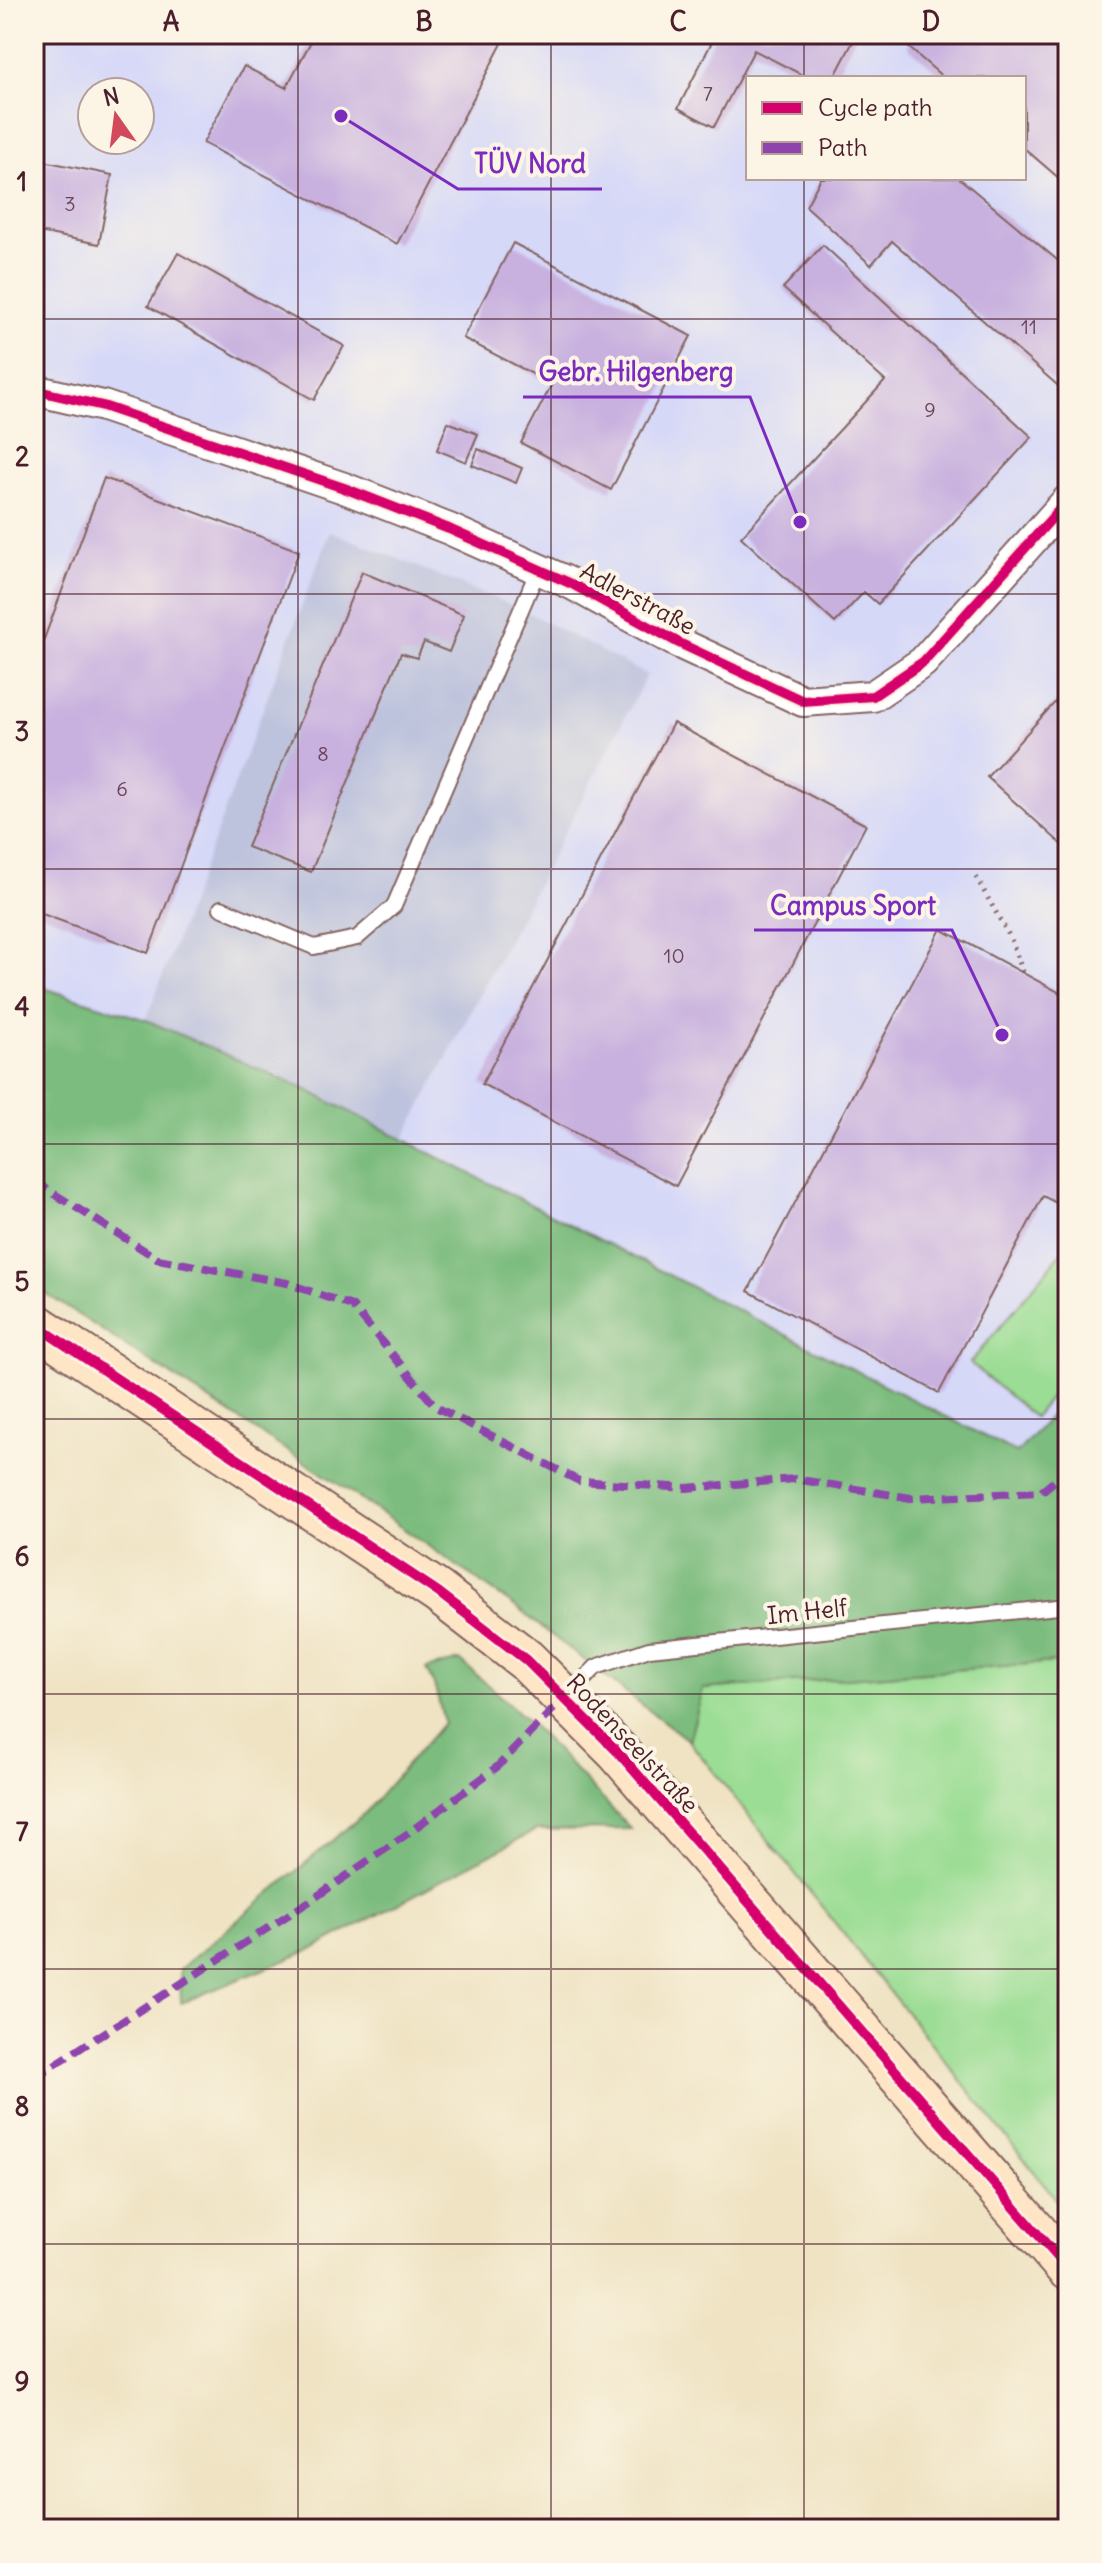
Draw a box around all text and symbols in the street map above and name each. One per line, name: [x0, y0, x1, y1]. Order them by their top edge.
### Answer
text: A: [163, 5, 180, 38]
text: B: [415, 5, 433, 38]
text: C: [669, 5, 687, 38]
text: D: [922, 5, 940, 38]
north arrow: [76, 76, 156, 156]
legend: [746, 76, 1026, 180]
text: N: [100, 81, 122, 112]
house number: 7: [703, 81, 713, 106]
text: Cycle path: [818, 92, 933, 122]
text: Path: [818, 132, 868, 162]
callout: TÜV Nord: [458, 139, 602, 189]
text: TÜV Nord: [474, 146, 586, 180]
text: 1: [17, 165, 27, 198]
house number: 3: [64, 191, 76, 216]
house number: 11: [1021, 314, 1037, 339]
callout: Gebr. Hilgenberg: [523, 347, 750, 397]
text: Gebr. Hilgenberg: [539, 355, 733, 388]
house number: 9: [924, 397, 936, 422]
text: 2: [15, 440, 29, 473]
street label: Adlerstraße: [575, 555, 701, 641]
text: 3: [15, 715, 29, 748]
house number: 8: [317, 741, 329, 766]
house number: 6: [116, 776, 128, 801]
callout: Campus Sport: [754, 880, 952, 930]
text: Campus Sport: [770, 889, 936, 922]
house number: 10: [663, 943, 685, 968]
text: 4: [14, 990, 30, 1023]
text: 5: [15, 1265, 30, 1298]
text: 6: [14, 1540, 30, 1573]
street label: Im Helf: [766, 1592, 850, 1630]
street label: Rodenseelstraße: [561, 1667, 705, 1819]
text: 7: [16, 1815, 29, 1848]
text: 8: [15, 2090, 29, 2123]
text: 9: [15, 2365, 29, 2398]

